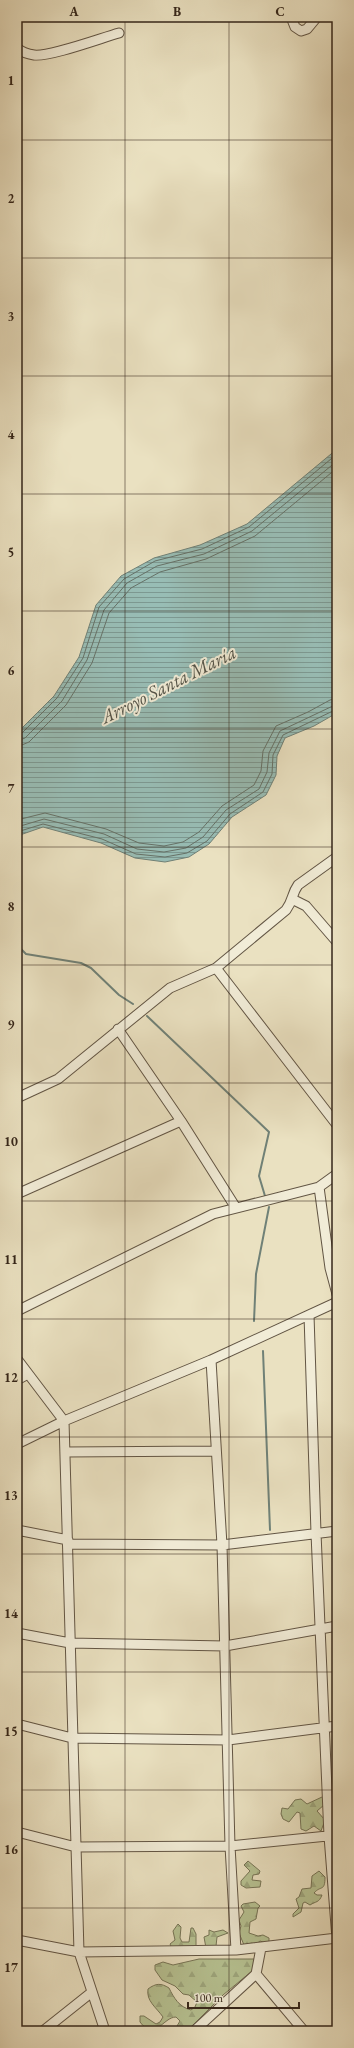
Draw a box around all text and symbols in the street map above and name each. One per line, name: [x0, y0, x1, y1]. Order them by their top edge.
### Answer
text: A: [68, 3, 79, 20]
text: B: [173, 3, 181, 20]
text: C: [275, 3, 285, 20]
text: 1: [8, 72, 15, 89]
text: 2: [8, 190, 15, 207]
text: 3: [8, 308, 15, 325]
text: 4: [8, 426, 15, 443]
text: 5: [8, 544, 14, 561]
water label: Arroyo Santa María: [94, 640, 240, 730]
text: 6: [8, 662, 15, 679]
text: 7: [8, 780, 15, 797]
text: 8: [8, 898, 15, 915]
text: 9: [8, 1016, 15, 1033]
text: 10: [4, 1133, 18, 1150]
text: 11: [4, 1251, 18, 1268]
text: 12: [4, 1369, 18, 1386]
text: 13: [4, 1487, 18, 1504]
text: 14: [4, 1605, 18, 1622]
text: 15: [4, 1723, 18, 1740]
text: 16: [4, 1841, 18, 1858]
text: 17: [4, 1959, 18, 1976]
scale bar: [188, 1984, 299, 2010]
text: 100 m: [194, 1990, 224, 2006]

